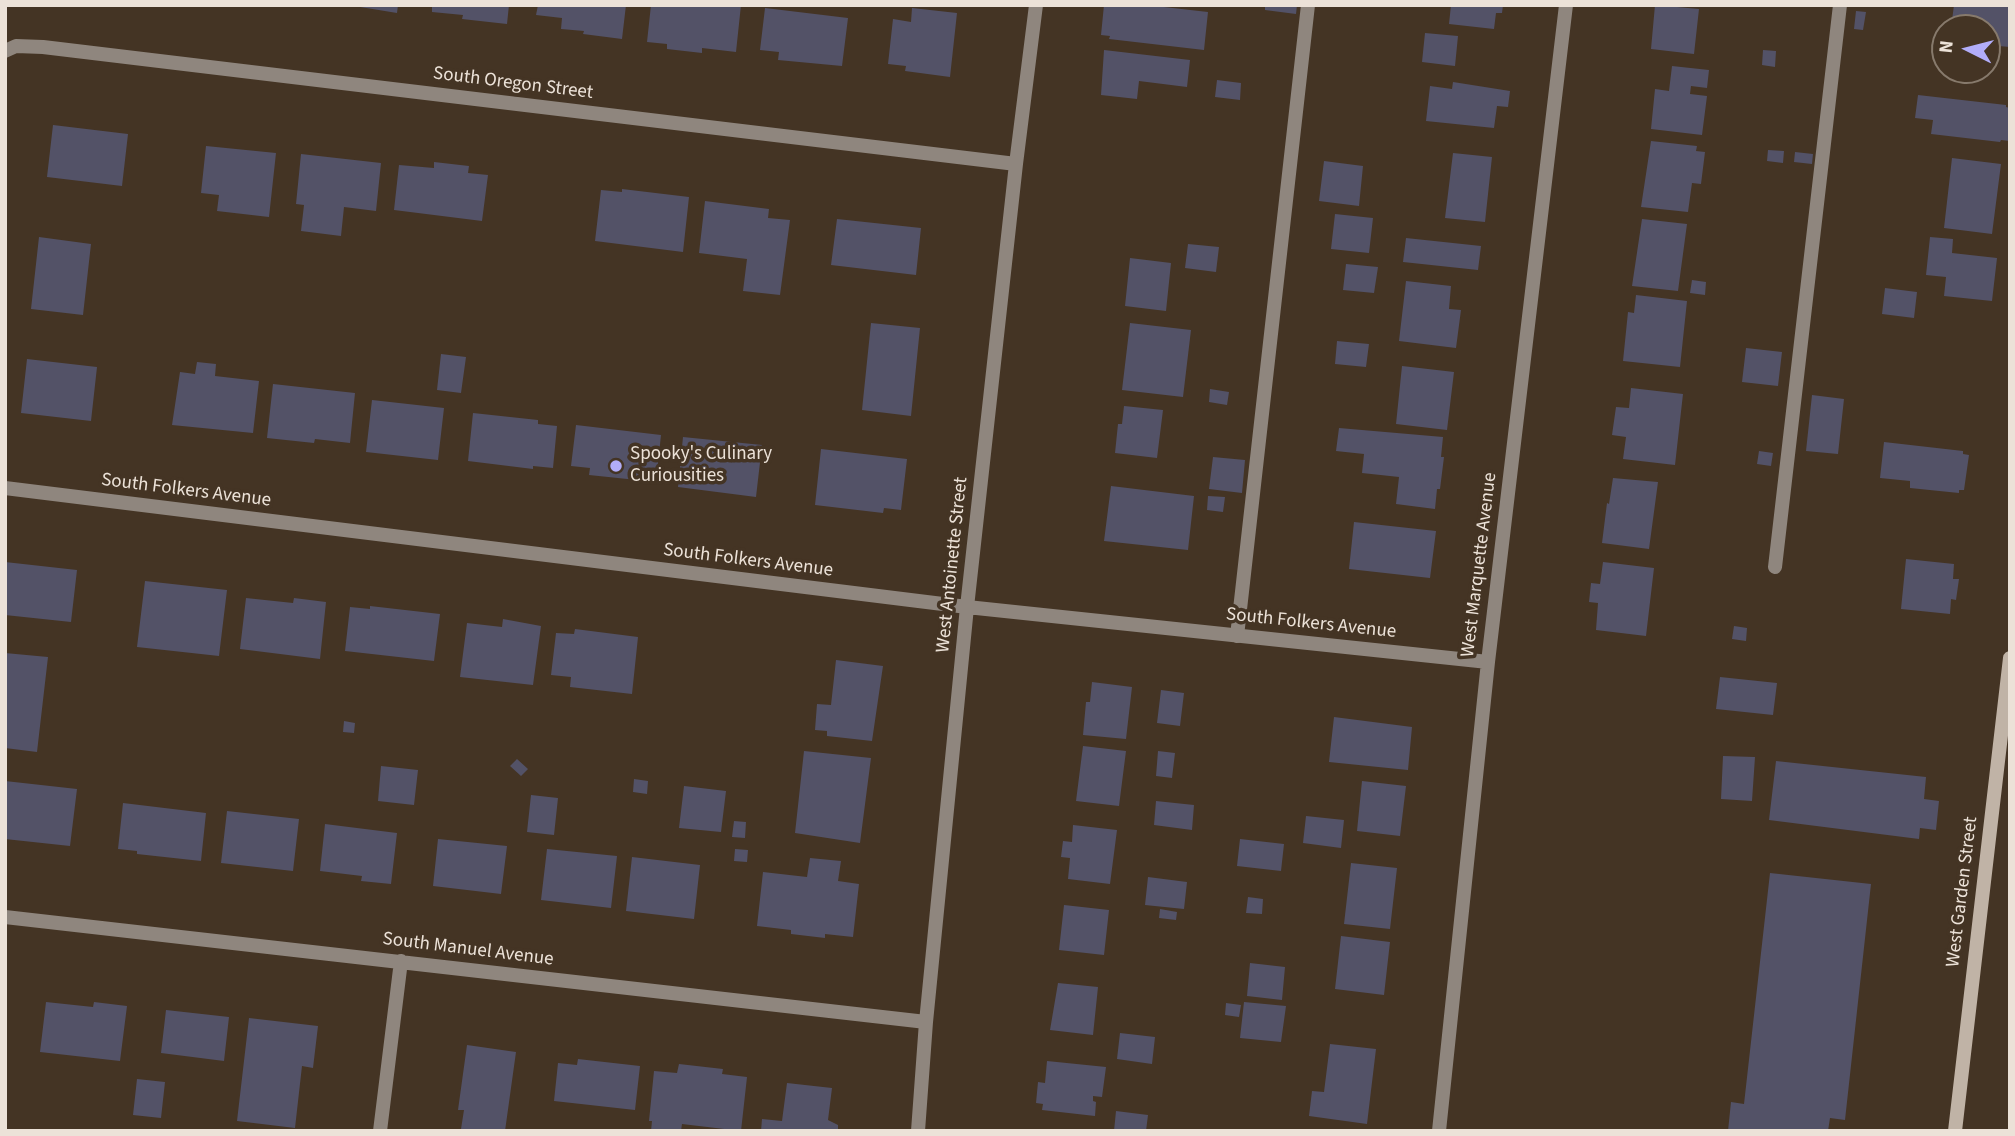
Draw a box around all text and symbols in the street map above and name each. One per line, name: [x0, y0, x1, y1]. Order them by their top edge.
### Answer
north arrow: [1931, 14, 2001, 84]
text: N: [1933, 39, 1961, 55]
street label: South Oregon Street: [432, 63, 594, 105]
place label: Spooky's Culinary Curiousities: [630, 444, 772, 488]
marker: Spooky's Culinary Curiousities: [608, 458, 624, 474]
street label: South Folkers Avenue: [100, 469, 272, 513]
street label: West Marquette Avenue: [1457, 471, 1503, 659]
street label: West Antoinette Street: [932, 476, 974, 654]
street label: South Folkers Avenue: [662, 539, 834, 583]
street label: South Folkers Avenue: [1225, 604, 1397, 644]
street label: West Garden Street: [1942, 815, 1984, 969]
street label: South Manuel Avenue: [381, 928, 555, 972]

